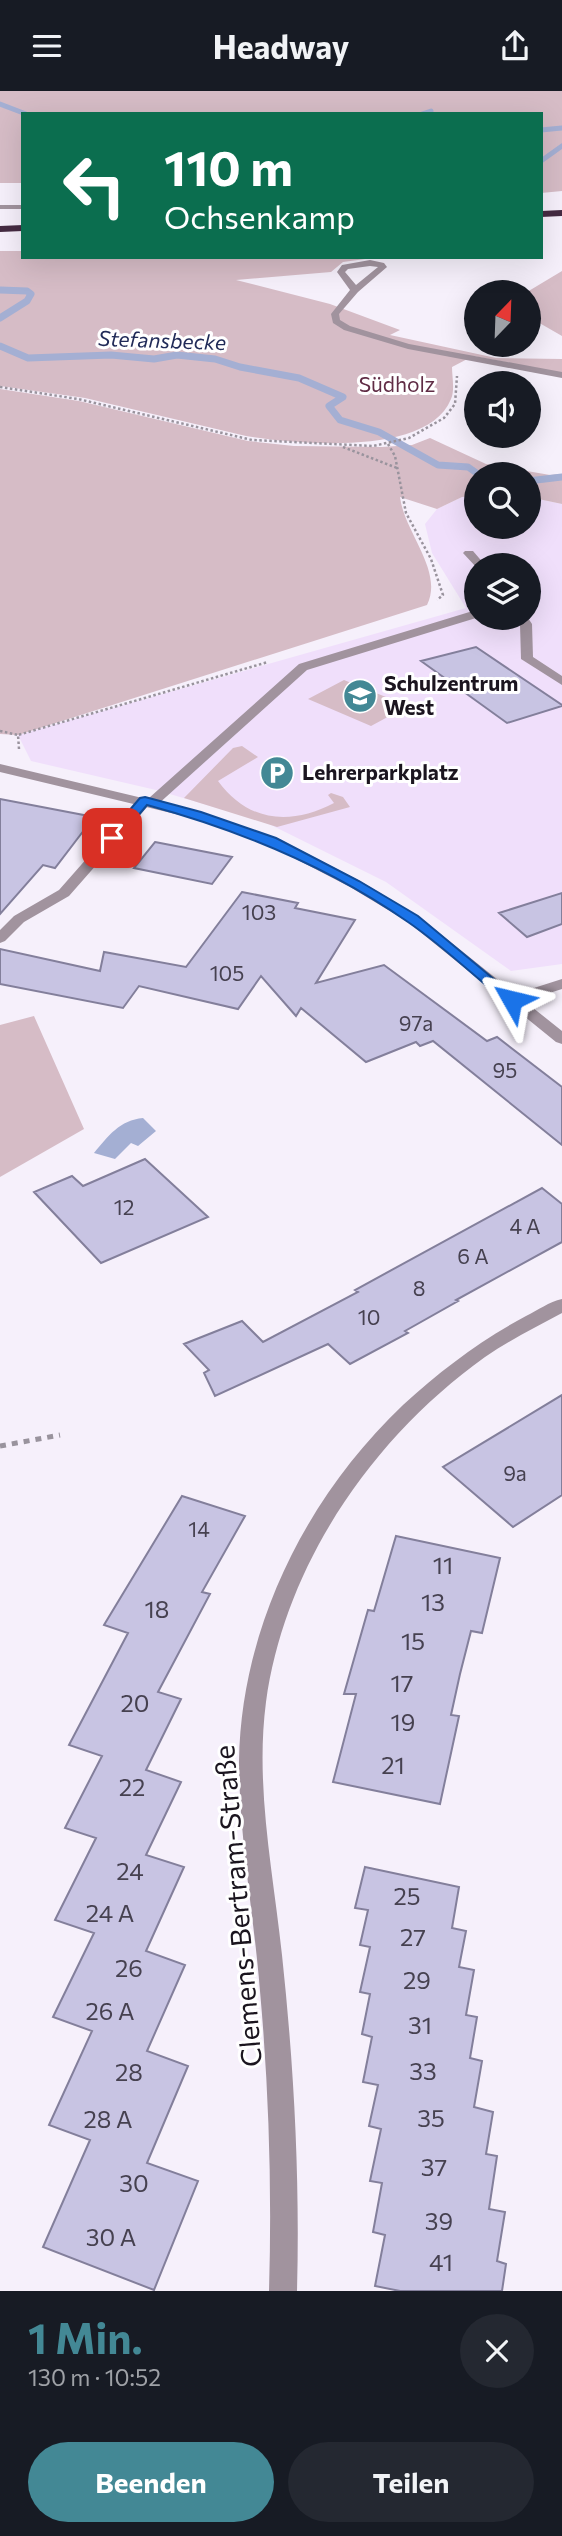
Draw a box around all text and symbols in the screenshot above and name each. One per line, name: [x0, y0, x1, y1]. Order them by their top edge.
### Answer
text: Headway: [213, 26, 349, 66]
icon: menu: [28, 27, 66, 65]
icon: share: [496, 27, 534, 65]
text: 110 m: [164, 136, 293, 196]
icon: left: [49, 140, 140, 231]
text: Ochsenkamp: [164, 196, 355, 236]
north arrow: [464, 280, 541, 357]
map controls: [464, 280, 541, 630]
water label: Stefansbecke: [98, 325, 226, 354]
park label: Südholz: [359, 371, 435, 396]
button: sound: [464, 371, 541, 448]
button: search: [464, 462, 541, 539]
button: layers: [464, 553, 541, 630]
place label: Schulzentrum West: [384, 670, 518, 719]
school or university icon: Schulzentrum West: [341, 677, 379, 715]
parking icon: Lehrerparkplatz: [258, 754, 296, 792]
place label: Lehrerparkplatz: [302, 759, 459, 784]
pin: [82, 808, 142, 868]
icon: arrive: [93, 819, 131, 857]
house number: 103: [242, 899, 276, 924]
house number: 105: [210, 960, 244, 985]
position arrow: [475, 963, 549, 1037]
house number: 97a: [399, 1010, 433, 1035]
house number: 95: [493, 1057, 517, 1082]
house number: 12: [114, 1194, 134, 1219]
house number: 4 A: [509, 1213, 541, 1238]
house number: 6 A: [457, 1243, 489, 1268]
house number: 8: [413, 1275, 425, 1300]
house number: 10: [358, 1304, 380, 1329]
house number: 9a: [503, 1460, 527, 1485]
house number: 14: [188, 1516, 210, 1541]
house number: 11: [433, 1550, 453, 1579]
house number: 13: [421, 1587, 445, 1616]
house number: 18: [145, 1594, 169, 1623]
house number: 15: [401, 1626, 425, 1655]
house number: 17: [391, 1668, 413, 1697]
house number: 20: [121, 1688, 149, 1717]
house number: 19: [391, 1707, 415, 1736]
street label: Clemens-Bertram-Straße: [206, 1744, 268, 2069]
house number: 21: [381, 1750, 405, 1779]
house number: 22: [119, 1772, 145, 1801]
house number: 24: [116, 1856, 144, 1885]
house number: 25: [393, 1881, 421, 1910]
house number: 24 A: [86, 1898, 134, 1927]
house number: 27: [400, 1922, 426, 1951]
house number: 26: [115, 1953, 143, 1982]
house number: 29: [403, 1965, 431, 1994]
house number: 26 A: [86, 1996, 134, 2025]
house number: 31: [408, 2010, 432, 2039]
house number: 33: [409, 2056, 437, 2085]
house number: 28: [115, 2057, 143, 2086]
house number: 35: [417, 2103, 445, 2132]
house number: 28 A: [84, 2104, 132, 2133]
house number: 37: [421, 2152, 447, 2181]
house number: 30: [119, 2168, 149, 2197]
house number: 39: [425, 2206, 453, 2235]
house number: 30 A: [86, 2222, 136, 2251]
house number: 41: [429, 2247, 453, 2276]
text: 1 Min.: [28, 2311, 143, 2363]
button: close: [460, 2314, 534, 2388]
text: 130 m · 10:52: [28, 2363, 161, 2391]
button: Beenden: [28, 2442, 274, 2522]
button: Teilen: [288, 2442, 534, 2522]

